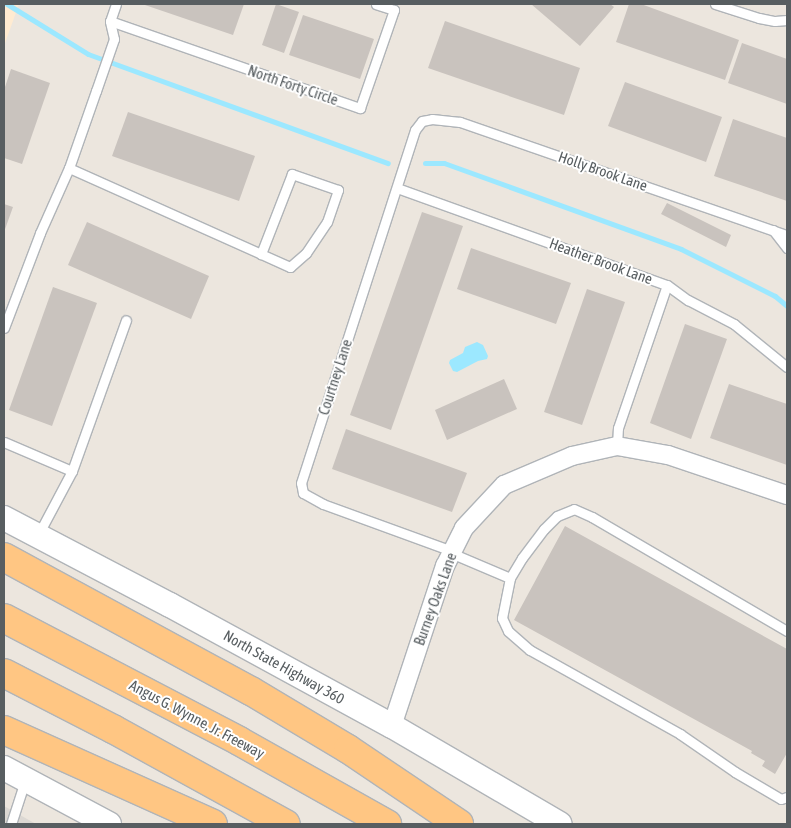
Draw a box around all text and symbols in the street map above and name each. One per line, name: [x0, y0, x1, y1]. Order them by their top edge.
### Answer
street label: North Forty Circle: [246, 61, 340, 109]
street label: Holly Brook Lane: [556, 147, 650, 195]
street label: Heather Brook Lane: [547, 234, 655, 288]
street label: Courtney Lane: [314, 337, 356, 417]
street label: Burney Oaks Lane: [410, 550, 460, 648]
street label: North State Highway 360: [220, 626, 348, 708]
street label: Angus G. Wynne, Jr. Freeway: [126, 676, 268, 762]

